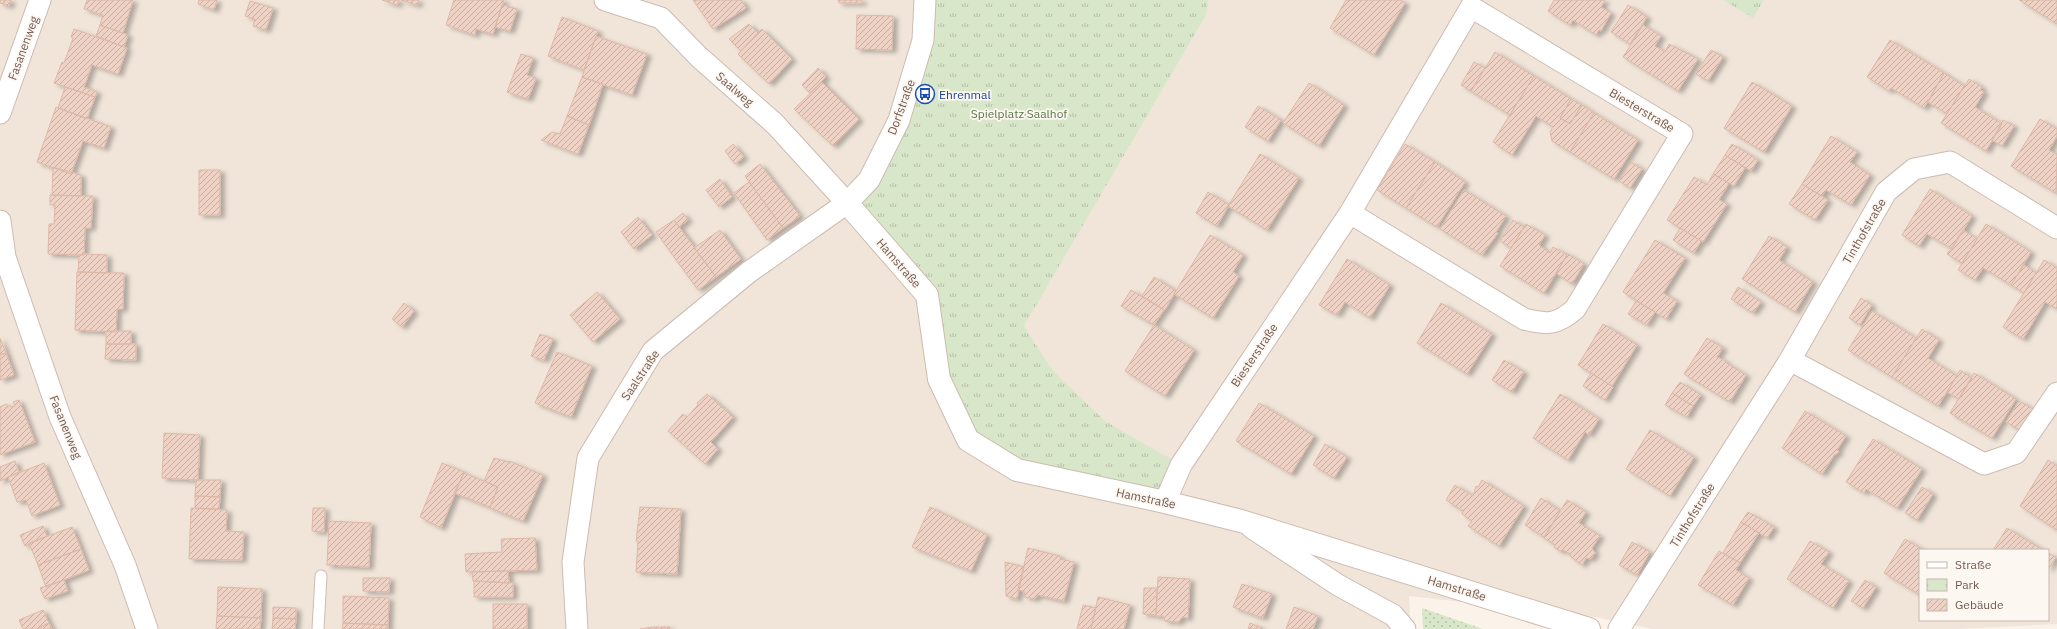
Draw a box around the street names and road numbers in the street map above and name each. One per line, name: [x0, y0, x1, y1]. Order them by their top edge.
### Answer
street label: Fasanenweg: [4, 13, 42, 82]
street label: Saalweg: [713, 69, 757, 110]
street label: Dorfstraße: [884, 77, 918, 137]
street label: Biesterstraße: [1607, 85, 1678, 136]
street label: Tinthofstraße: [1839, 195, 1889, 266]
street label: Hamstraße: [874, 235, 925, 291]
street label: Biesterstraße: [1227, 320, 1281, 390]
street label: Saalstraße: [618, 346, 663, 403]
street label: Fasanenweg: [46, 393, 86, 462]
street label: Tinthofstraße: [1666, 480, 1718, 550]
street label: Hamstraße: [1115, 484, 1177, 512]
street label: Hamstraße: [1426, 572, 1488, 604]

